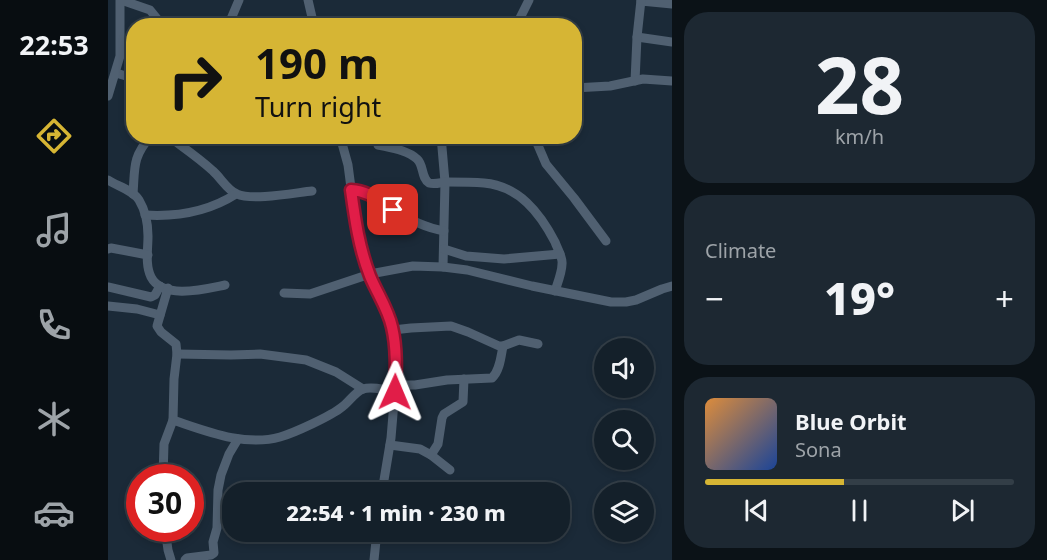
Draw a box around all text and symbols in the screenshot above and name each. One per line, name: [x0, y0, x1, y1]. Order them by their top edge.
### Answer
text: 22:53: [19, 26, 89, 63]
text: 28: [815, 31, 904, 137]
text: 190 m: [255, 34, 379, 91]
icon: right: [156, 42, 234, 120]
text: Turn right: [255, 88, 381, 125]
icon: directions: [33, 115, 75, 157]
text: km/h: [835, 123, 884, 150]
pin: [367, 184, 418, 235]
icon: arrive: [376, 193, 409, 226]
icon: music: [33, 209, 75, 251]
text: Climate: [705, 237, 776, 264]
text: 19°: [824, 267, 895, 328]
text: −: [705, 276, 724, 321]
text: +: [995, 276, 1014, 321]
icon: phone: [33, 304, 75, 346]
map controls: [594, 338, 654, 542]
button: sound: [594, 338, 654, 398]
position arrow: [363, 360, 427, 424]
icon: climate: [33, 398, 75, 440]
text: Blue Orbit: [795, 406, 907, 436]
button: search: [594, 410, 654, 470]
text: Sona: [795, 436, 842, 463]
speed limit sign: 30: [126, 464, 204, 542]
button: layers: [594, 482, 654, 542]
icon: car: [33, 492, 75, 534]
icon: previous: [740, 494, 773, 527]
icon: pause: [843, 494, 876, 527]
icon: next: [946, 494, 979, 527]
text: 22:54 · 1 min · 230 m: [286, 497, 506, 527]

